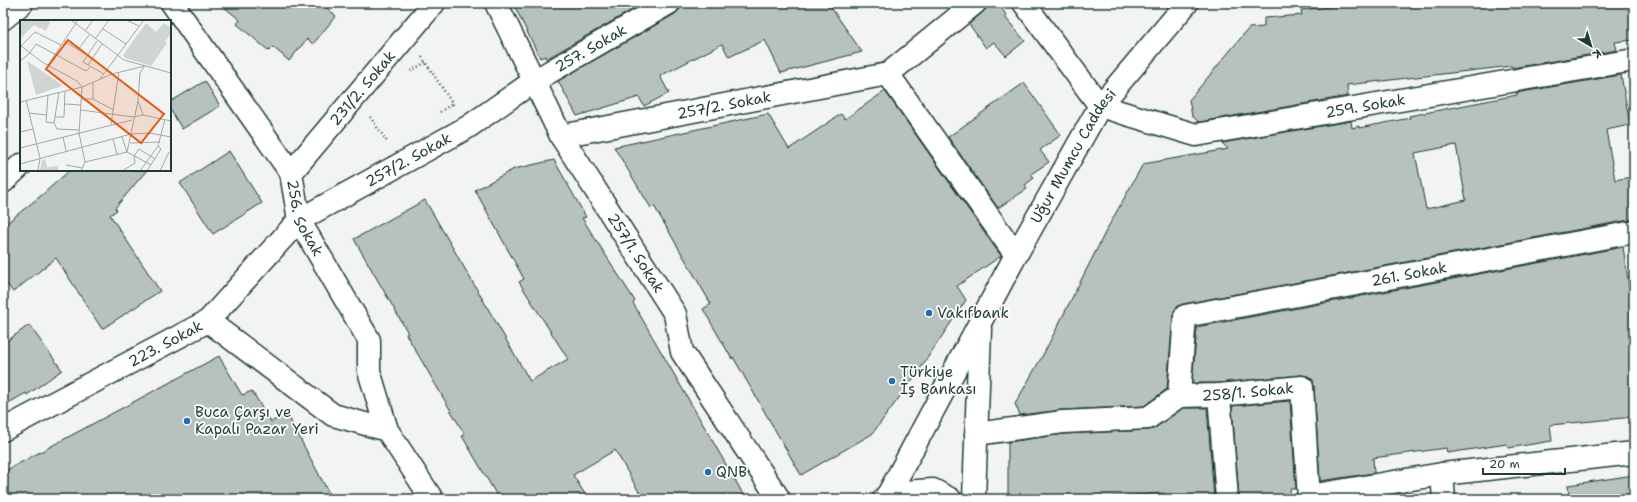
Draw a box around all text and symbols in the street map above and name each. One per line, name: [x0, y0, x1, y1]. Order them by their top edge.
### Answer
inset map: [20, 20, 171, 171]
street label: 257. Sokak: [551, 20, 630, 77]
north arrow: [1571, 26, 1611, 66]
text: K: [1589, 45, 1604, 62]
street label: 231/2. Sokak: [325, 46, 400, 130]
street label: Uğur Mumcu Caddesi: [1026, 84, 1121, 227]
street label: 257/2. Sokak: [675, 86, 773, 124]
street label: 259. Sokak: [1324, 89, 1407, 123]
street label: 257/2. Sokak: [362, 128, 455, 192]
street label: 256. Sokak: [282, 178, 328, 260]
street label: 257/1. Sokak: [603, 209, 669, 297]
street label: 261. Sokak: [1369, 257, 1449, 291]
place label: Vakıfbank: [937, 303, 1009, 323]
marker: Vakıfbank: [924, 308, 934, 318]
street label: 223. Sokak: [125, 316, 206, 372]
place label: Türkiye İş Bankası: [900, 362, 977, 399]
marker: Türkiye İş Bankası: [887, 376, 897, 386]
street label: 258/1. Sokak: [1202, 378, 1295, 405]
place label: Buca Çarşı ve Kapalı Pazar Yeri: [195, 402, 319, 439]
marker: Buca Çarşı ve Kapalı Pazar Yeri: [182, 416, 192, 426]
scale bar: [1483, 450, 1565, 476]
text: 20 m: [1489, 456, 1520, 472]
place label: QNB: [716, 462, 747, 482]
marker: QNB: [703, 467, 713, 477]

